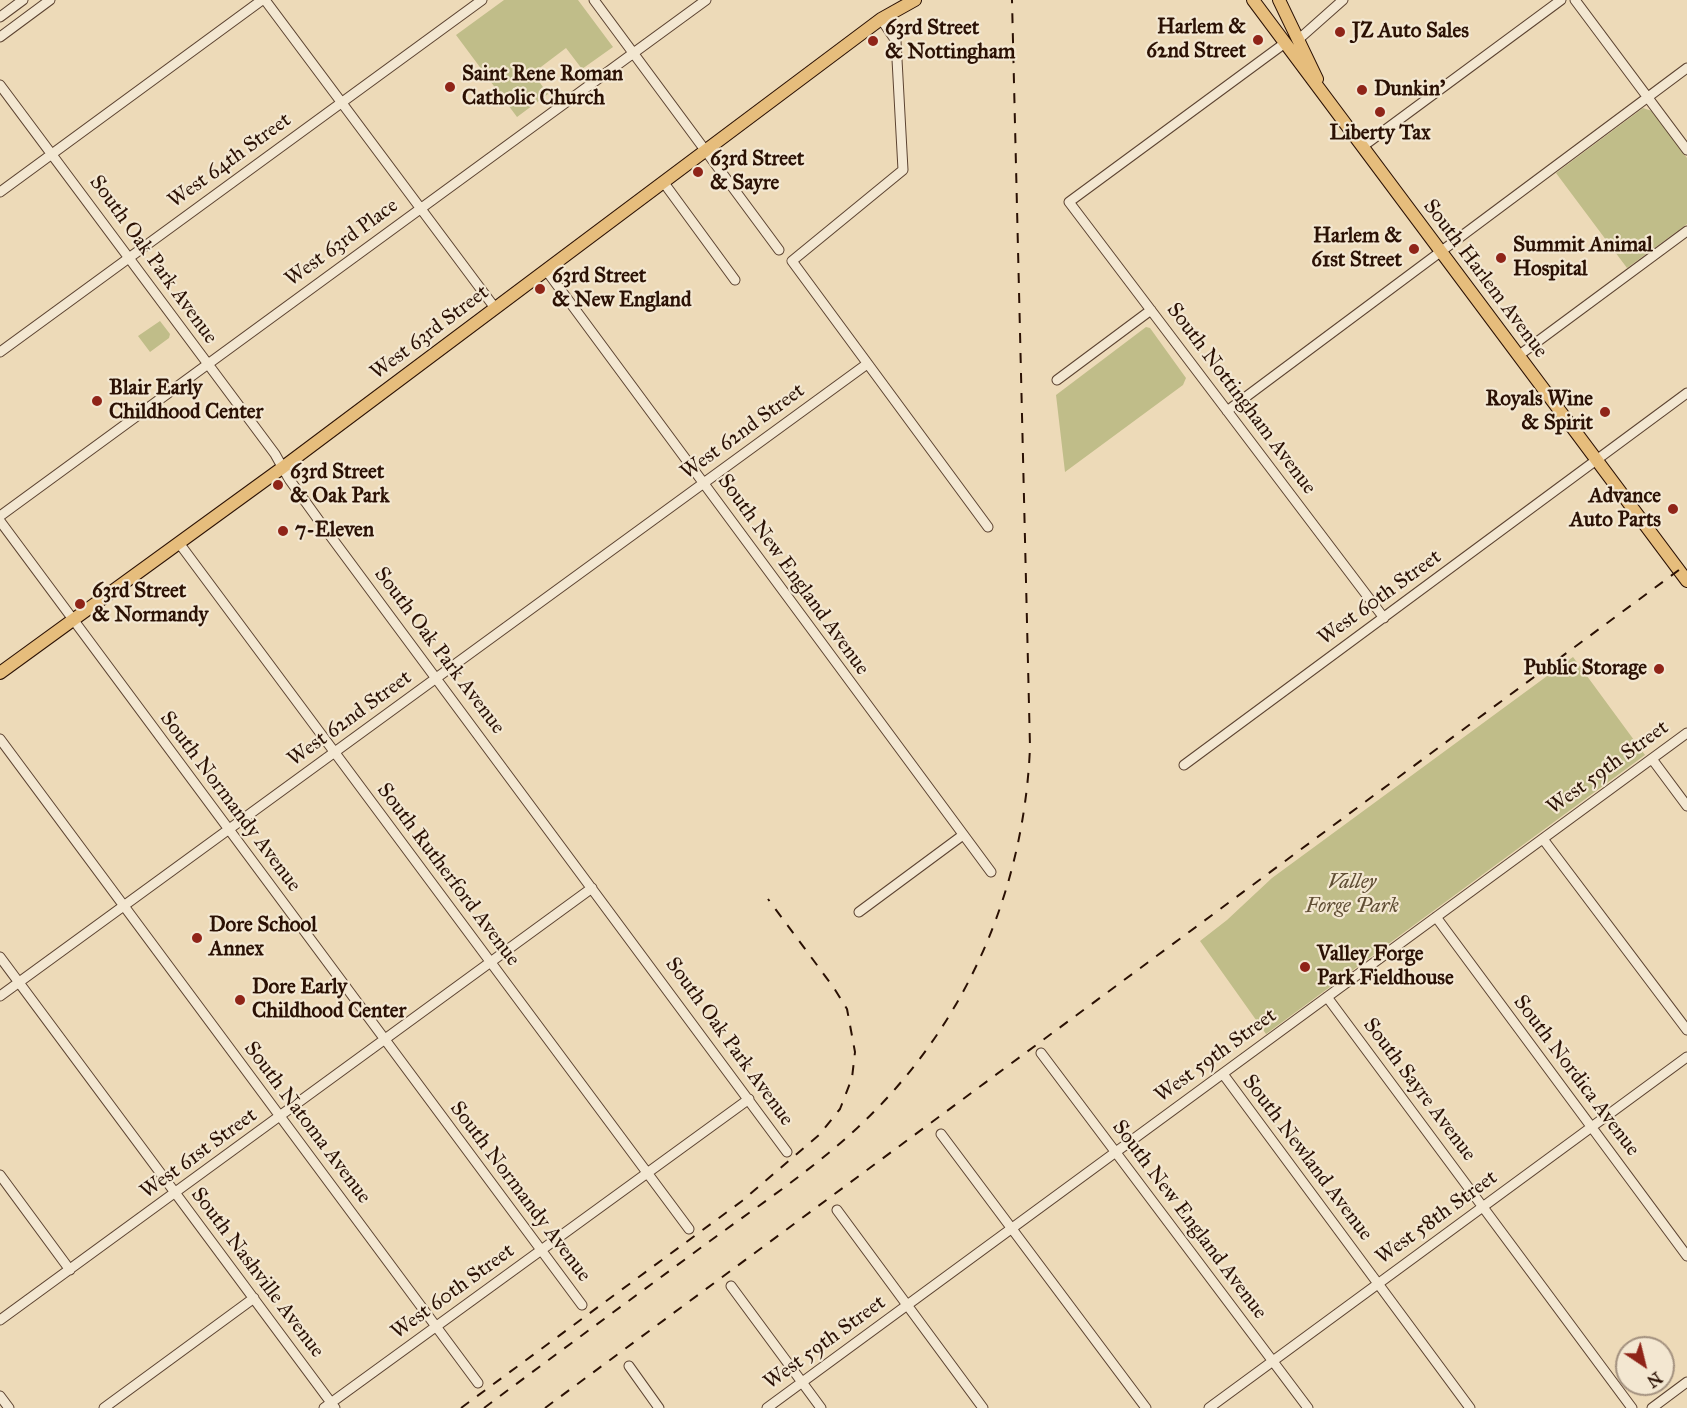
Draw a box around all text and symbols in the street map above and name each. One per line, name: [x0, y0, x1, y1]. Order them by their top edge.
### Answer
place label: Harlem & 62nd Street: [1146, 15, 1246, 65]
place label: 63rd Street & Nottingham: [885, 16, 1015, 66]
place label: JZ Auto Sales: [1352, 19, 1469, 45]
marker: JZ Auto Sales: [1333, 25, 1347, 39]
marker: Harlem & 62nd Street: [1251, 33, 1265, 47]
marker: 63rd Street & Nottingham: [866, 34, 880, 48]
place label: Saint Rene Roman Catholic Church: [462, 62, 623, 112]
place label: Dunkin': [1374, 77, 1445, 103]
marker: Saint Rene Roman Catholic Church: [443, 80, 457, 94]
marker: Dunkin': [1355, 83, 1369, 97]
marker: Liberty Tax: [1373, 105, 1387, 119]
street label: West 64th Street: [164, 108, 296, 214]
place label: Liberty Tax: [1329, 121, 1431, 147]
place label: 63rd Street & Sayre: [710, 147, 804, 197]
marker: 63rd Street & Sayre: [691, 165, 705, 179]
street label: South Oak Park Avenue: [83, 171, 223, 349]
street label: West 63rd Place: [281, 194, 403, 292]
street label: South Harlem Avenue: [1417, 195, 1553, 363]
place label: Harlem & 61st Street: [1311, 224, 1402, 274]
place label: Summit Animal Hospital: [1513, 233, 1653, 283]
marker: Harlem & 61st Street: [1407, 242, 1421, 256]
marker: Summit Animal Hospital: [1494, 251, 1508, 265]
place label: 63rd Street & New England: [552, 264, 691, 314]
street label: West 63rd Street: [366, 280, 494, 386]
marker: 63rd Street & New England: [533, 282, 547, 296]
street label: South Nottingham Avenue: [1161, 298, 1321, 500]
place label: Blair Early Childhood Center: [109, 376, 263, 426]
street label: West 62nd Street: [676, 379, 810, 485]
place label: Royals Wine & Spirit: [1486, 387, 1593, 437]
marker: Blair Early Childhood Center: [90, 394, 104, 408]
marker: Royals Wine & Spirit: [1598, 405, 1612, 419]
place label: 63rd Street & Oak Park: [290, 460, 389, 510]
street label: South New England Avenue: [712, 470, 874, 680]
marker: 63rd Street & Oak Park: [271, 478, 285, 492]
place label: Advance Auto Parts: [1570, 484, 1661, 534]
marker: Advance Auto Parts: [1666, 502, 1680, 516]
place label: 7-Eleven: [295, 518, 374, 544]
marker: 7-Eleven: [276, 524, 290, 538]
street label: West 60th Street: [1313, 545, 1447, 651]
street label: South Oak Park Avenue: [368, 563, 510, 739]
place label: 63rd Street & Normandy: [92, 579, 208, 629]
marker: 63rd Street & Normandy: [73, 597, 87, 611]
place label: Public Storage: [1523, 656, 1647, 682]
marker: Public Storage: [1652, 662, 1666, 676]
street label: West 62nd Street: [283, 666, 417, 772]
street label: South Normandy Avenue: [154, 707, 306, 897]
street label: West 59th Street: [1542, 715, 1674, 821]
street label: South Rutherford Avenue: [371, 779, 525, 971]
park label: Valley Forge Park: [1305, 870, 1399, 920]
place label: Dore School Annex: [209, 913, 317, 963]
marker: Dore School Annex: [190, 931, 204, 945]
place label: Valley Forge Park Fieldhouse: [1317, 942, 1454, 992]
street label: South Oak Park Avenue: [659, 953, 799, 1131]
marker: Valley Forge Park Fieldhouse: [1298, 960, 1312, 974]
place label: Dore Early Childhood Center: [252, 975, 406, 1025]
street label: South Nordica Avenue: [1507, 991, 1645, 1161]
marker: Dore Early Childhood Center: [233, 993, 247, 1007]
street label: West 59th Street: [1150, 1003, 1282, 1109]
street label: South Sayre Avenue: [1357, 1014, 1481, 1166]
street label: South Natoma Avenue: [238, 1037, 376, 1209]
street label: South Newland Avenue: [1236, 1070, 1378, 1246]
street label: South Normandy Avenue: [444, 1097, 596, 1287]
street label: West 61st Street: [136, 1103, 262, 1205]
street label: South New England Avenue: [1106, 1116, 1272, 1324]
street label: West 58th Street: [1371, 1165, 1503, 1271]
street label: South Nashville Avenue: [185, 1183, 329, 1363]
street label: West 60th Street: [386, 1239, 520, 1345]
street label: West 59th Street: [759, 1290, 891, 1396]
north arrow: [1615, 1336, 1675, 1396]
text: N: [1643, 1368, 1665, 1391]

